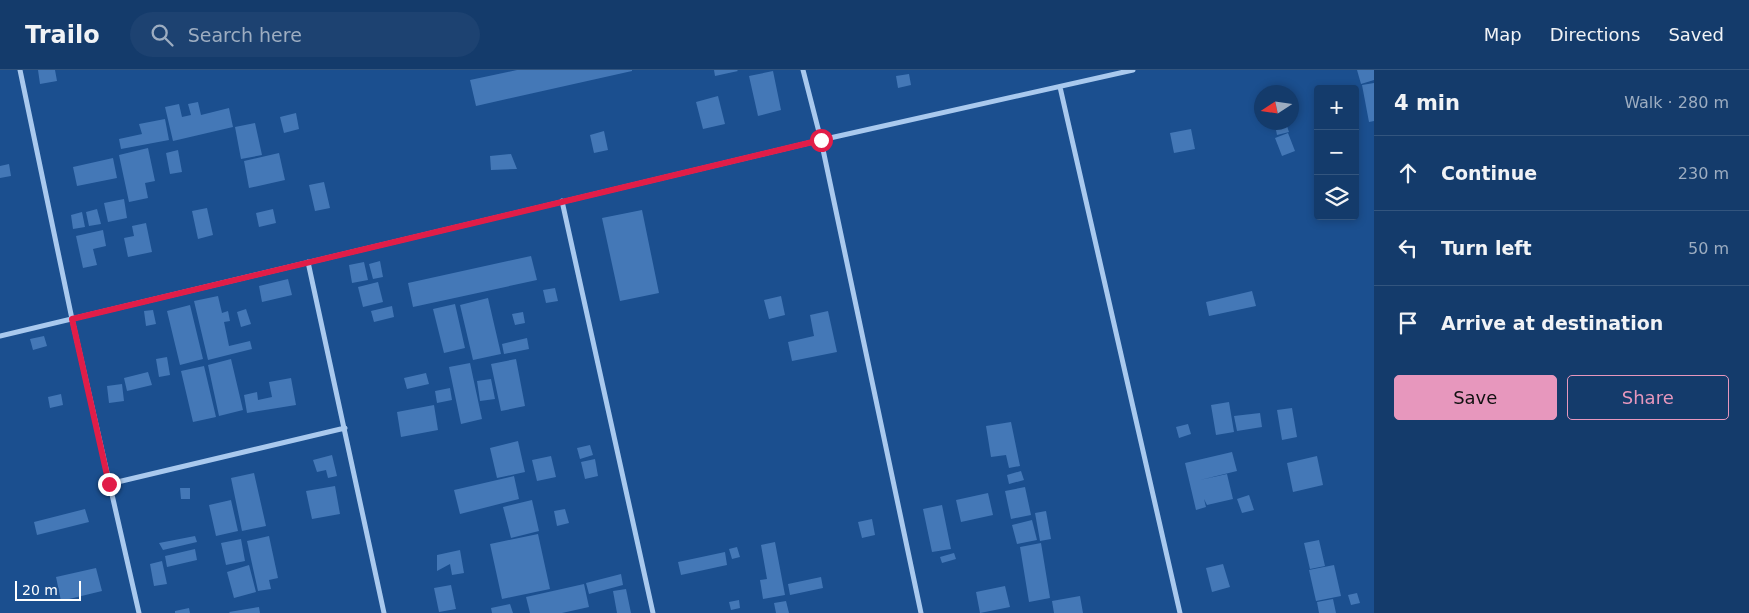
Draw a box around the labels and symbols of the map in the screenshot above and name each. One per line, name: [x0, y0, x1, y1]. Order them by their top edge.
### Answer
north arrow: [1254, 85, 1299, 130]
route start: [810, 129, 833, 152]
route end: [98, 473, 121, 496]
scale bar: [15, 578, 81, 601]

